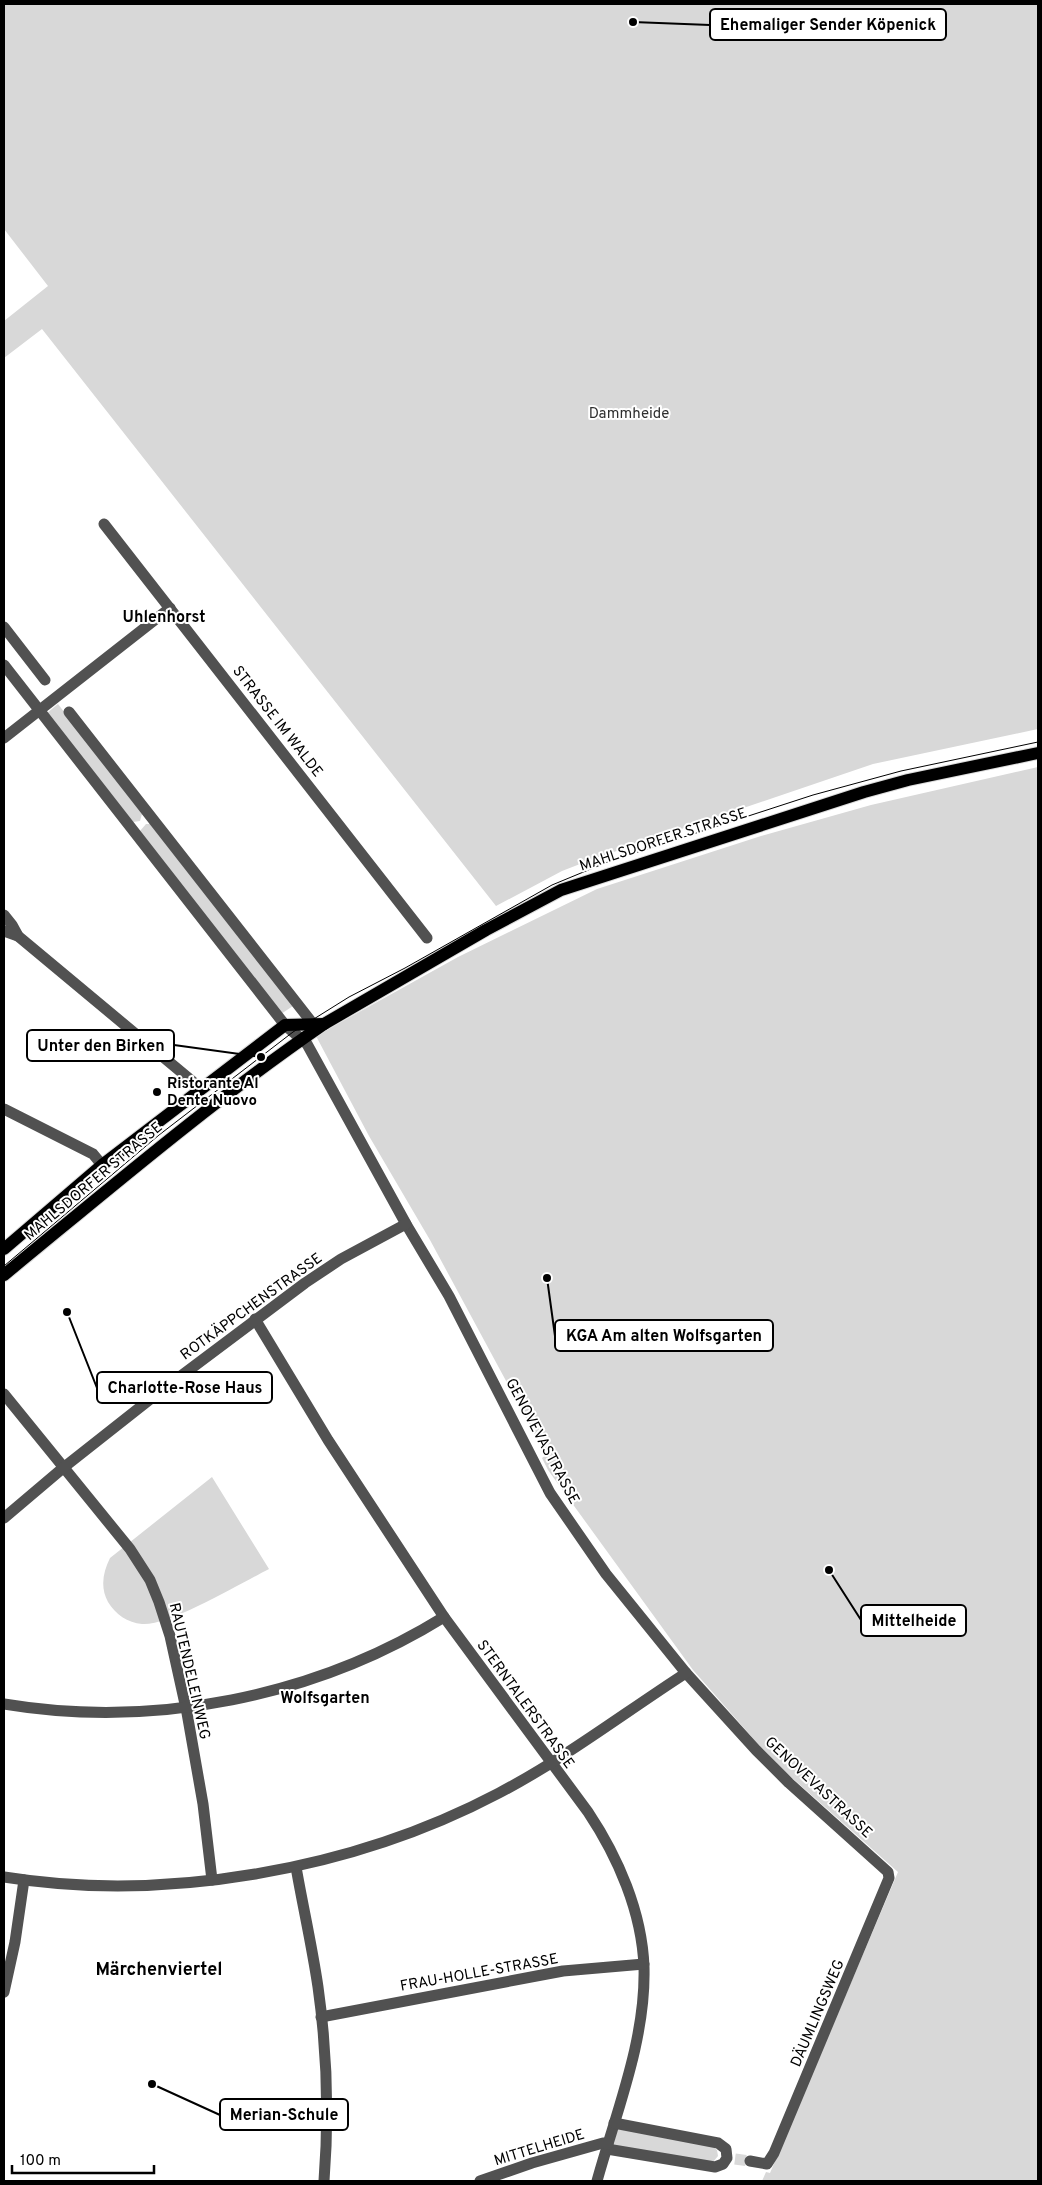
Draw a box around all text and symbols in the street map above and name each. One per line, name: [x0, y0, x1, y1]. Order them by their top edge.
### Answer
callout: Ehemaliger Sender Köpenick: [710, 9, 946, 40]
text: Ehemaliger Sender Köpenick: [720, 16, 936, 36]
park label: Dammheide: [589, 405, 669, 424]
district label: Uhlenhorst: [123, 608, 205, 628]
street label: STRASSE IM WALDE: [227, 662, 326, 781]
street label: MAHLSDORFER STRASSE: [577, 804, 750, 877]
callout: Unter den Birken: [27, 1030, 174, 1061]
text: Unter den Birken: [37, 1037, 165, 1057]
place label: Ristorante Al Dente Nuovo: [167, 1075, 259, 1111]
marker: Ristorante Al Dente Nuovo: [151, 1086, 163, 1098]
street label: MAHLSDORFER STRASSE: [21, 1119, 167, 1246]
street label: ROTKÄPPCHENSTRASSE: [177, 1249, 327, 1365]
callout: KGA Am alten Wolfsgarten: [555, 1320, 773, 1351]
text: KGA Am alten Wolfsgarten: [566, 1327, 762, 1347]
callout: Charlotte-Rose Haus: [97, 1372, 272, 1403]
street label: GENOVEVASTRASSE: [500, 1375, 583, 1508]
text: Charlotte-Rose Haus: [108, 1379, 263, 1399]
street label: RAUTENDELEINWEG: [164, 1601, 214, 1742]
callout: Mittelheide: [861, 1605, 966, 1636]
text: Mittelheide: [872, 1612, 956, 1632]
street label: STERNTALERSTRASSE: [472, 1637, 578, 1773]
district label: Wolfsgarten: [280, 1689, 370, 1709]
street label: GENOVEVASTRASSE: [760, 1733, 876, 1843]
street label: FRAU-HOLLE-STRASSE: [399, 1950, 560, 1997]
street label: DÄUMLINGSWEG: [786, 1957, 850, 2070]
district label: Märchenviertel: [95, 1959, 223, 1982]
callout: Merian-Schule: [220, 2099, 348, 2130]
text: Merian-Schule: [230, 2106, 338, 2126]
street label: MITTELHEIDE: [492, 2126, 587, 2171]
scale bar: [12, 2142, 155, 2174]
text: 100 m: [20, 2152, 61, 2171]

